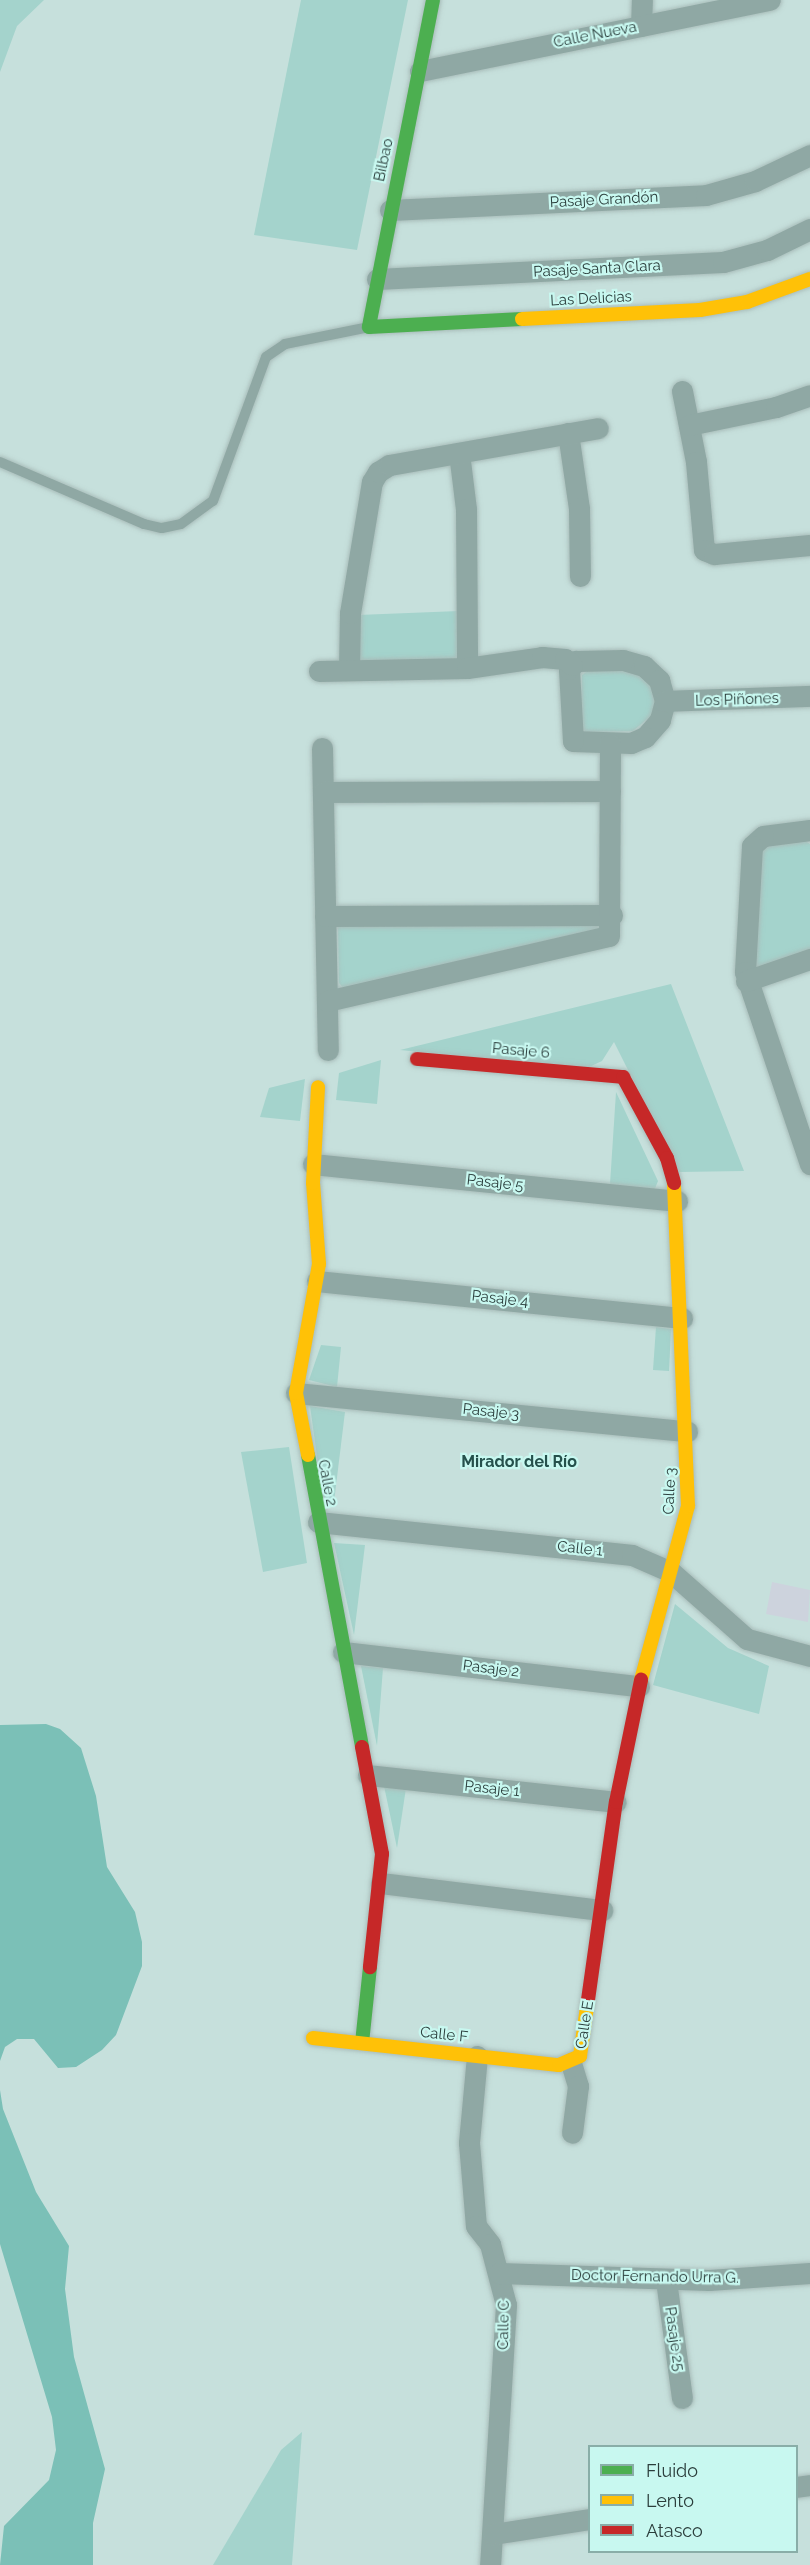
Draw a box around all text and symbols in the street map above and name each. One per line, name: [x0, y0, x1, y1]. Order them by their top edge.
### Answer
street label: Calle Nueva: [552, 18, 638, 52]
street label: Bilbao: [371, 137, 397, 183]
street label: Pasaje Grandón: [549, 188, 659, 212]
street label: Pasaje Santa Clara: [533, 257, 661, 281]
street label: Las Delicias: [550, 288, 632, 310]
street label: Los Piñones: [695, 690, 779, 710]
street label: Pasaje 6: [491, 1040, 551, 1062]
street label: Pasaje 5: [466, 1171, 524, 1195]
street label: Pasaje 4: [471, 1287, 529, 1311]
street label: Pasaje 3: [462, 1400, 520, 1424]
district label: Mirador del Río: [461, 1452, 577, 1472]
street label: Calle 2: [314, 1458, 340, 1508]
street label: Calle 3: [660, 1467, 680, 1515]
street label: Calle 1: [556, 1538, 604, 1560]
street label: Pasaje 2: [462, 1657, 520, 1681]
street label: Pasaje 1: [464, 1777, 520, 1801]
street label: Calle E: [572, 2000, 598, 2050]
street label: Calle F: [419, 2024, 469, 2046]
street label: Doctor Fernando Urra G.: [571, 2267, 739, 2287]
street label: Calle C: [495, 2300, 513, 2350]
street label: Pasaje 25: [661, 2306, 687, 2372]
legend: [588, 2445, 798, 2553]
text: Fluido: [646, 2460, 698, 2481]
text: Lento: [646, 2490, 694, 2511]
text: Atasco: [646, 2520, 703, 2541]

